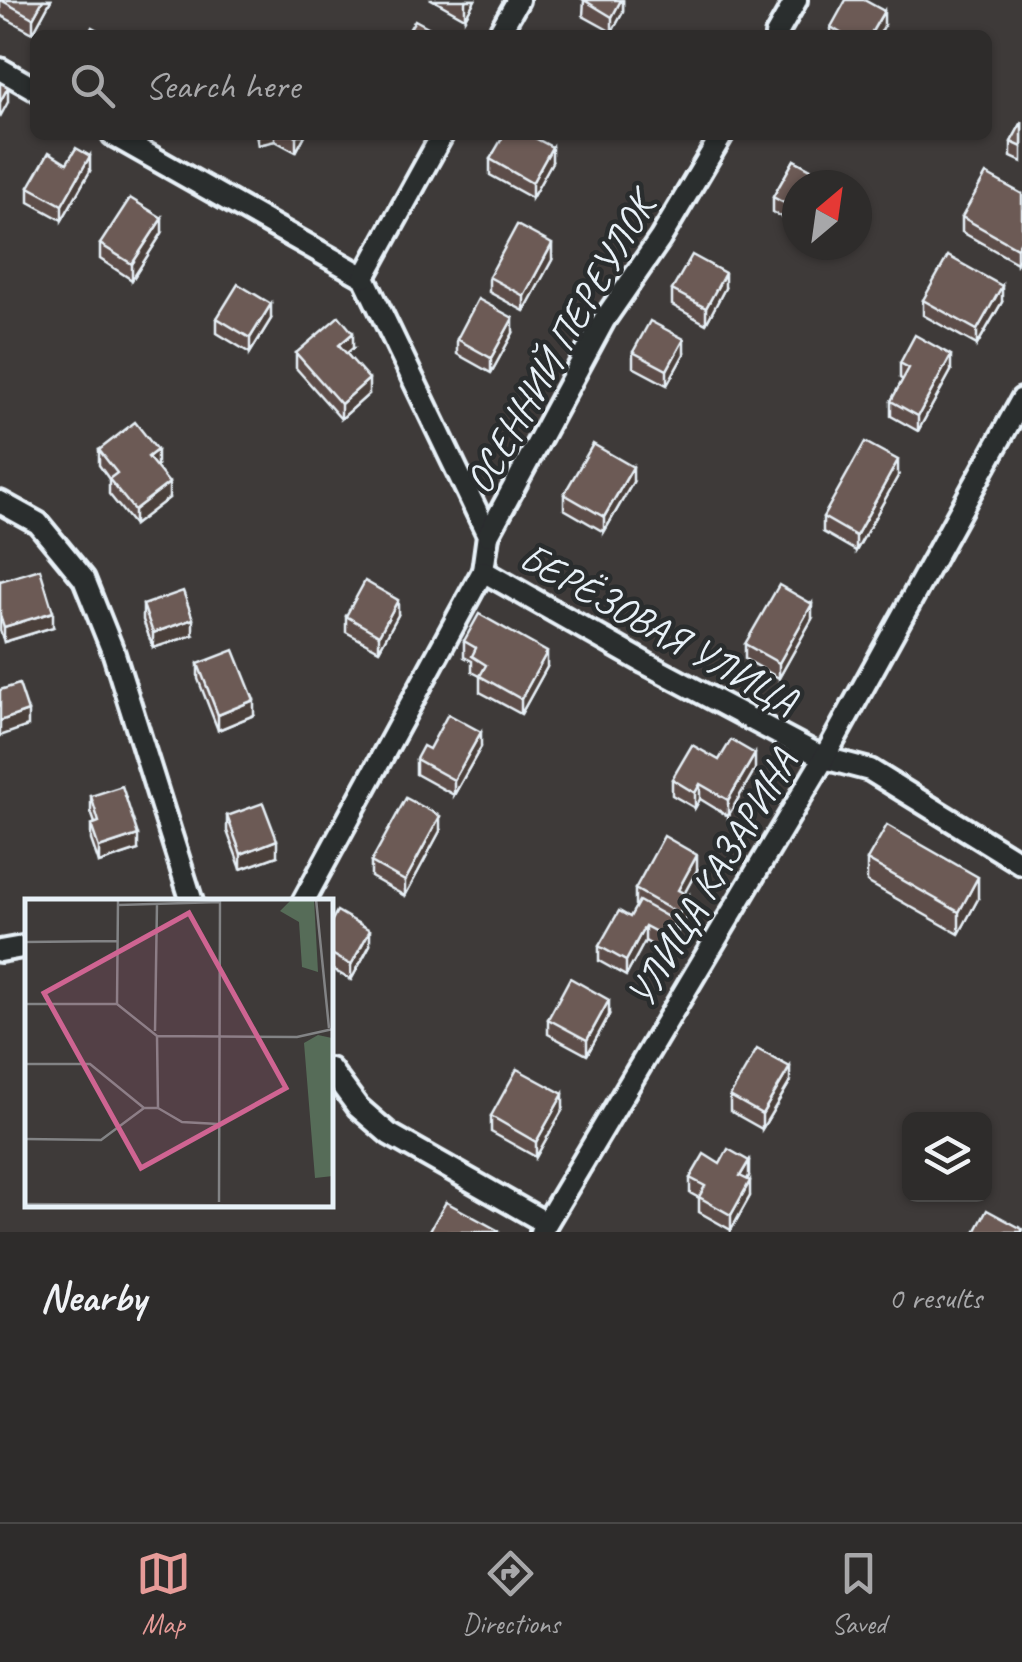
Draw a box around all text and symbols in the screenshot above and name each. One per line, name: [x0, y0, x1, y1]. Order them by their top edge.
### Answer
search box: [30, 30, 992, 140]
icon: search: [65, 58, 120, 113]
text: Search here: [145, 62, 300, 109]
north arrow: [782, 170, 872, 260]
street label: ОСЕННИЙ ПЕРЕУЛОК: [454, 178, 670, 502]
street label: БЕРЁЗОВАЯ УЛИЦА: [511, 532, 807, 726]
street label: УЛИЦА КАЗАРИНА: [615, 739, 809, 1016]
inset map: [25, 899, 332, 1207]
map controls: [902, 1112, 992, 1202]
button: layers: [902, 1112, 992, 1202]
text: Nearby: [40, 1271, 146, 1324]
text: 0 results: [888, 1277, 982, 1318]
tab: Map: [136, 1546, 191, 1641]
tab: Directions: [462, 1546, 560, 1641]
tab: Saved: [831, 1546, 886, 1641]

